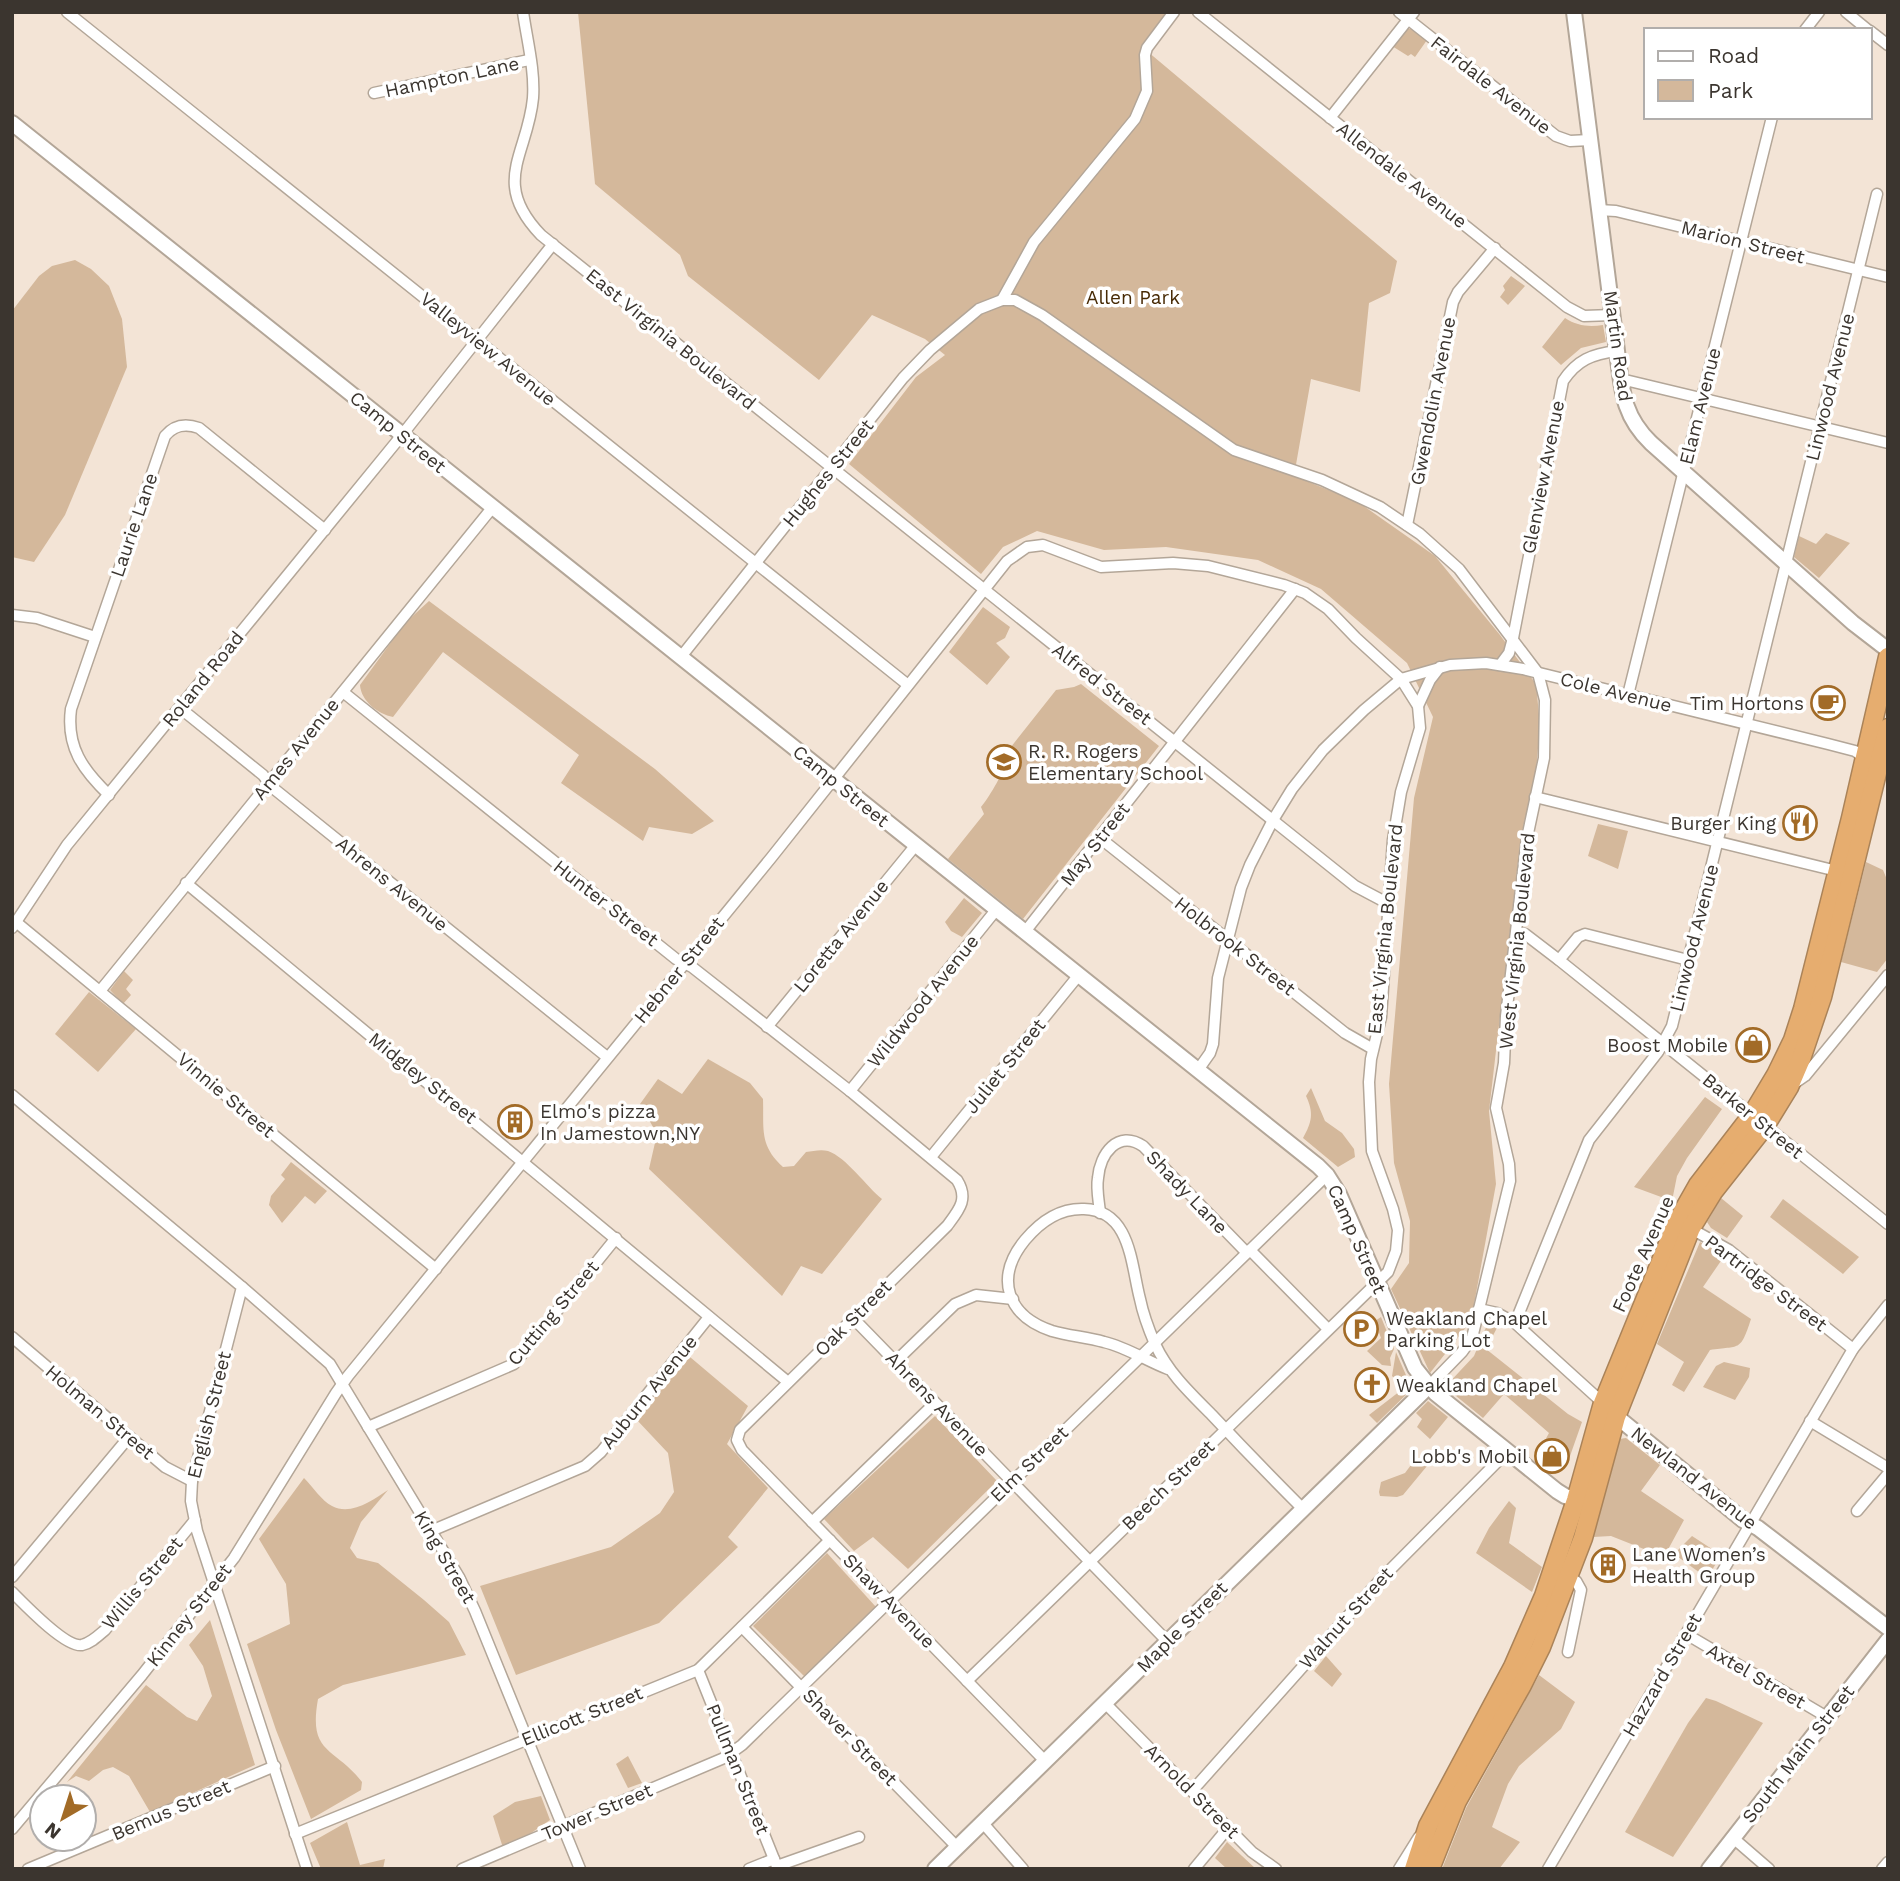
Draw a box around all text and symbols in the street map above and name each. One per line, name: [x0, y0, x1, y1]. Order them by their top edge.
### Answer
legend: [1644, 28, 1872, 119]
street label: Fairdale Avenue: [1426, 31, 1556, 139]
text: Road: [1708, 43, 1759, 68]
street label: Hampton Lane: [383, 52, 521, 102]
text: Park: [1708, 78, 1753, 103]
street label: Allendale Avenue: [1332, 117, 1472, 233]
street label: Marion Street: [1679, 216, 1807, 268]
street label: East Virginia Boulevard: [581, 263, 761, 415]
park label: Allen Park: [1086, 286, 1180, 309]
street label: Valleyview Avenue: [416, 287, 560, 411]
street label: Martin Road: [1599, 289, 1637, 403]
street label: Linwood Avenue: [1801, 311, 1859, 463]
street label: Gwendolin Avenue: [1405, 315, 1461, 487]
street label: Elam Avenue: [1674, 345, 1726, 467]
street label: Camp Street: [345, 386, 451, 478]
street label: Glenview Avenue: [1517, 398, 1569, 556]
street label: Hughes Street: [778, 414, 879, 532]
street label: Laurie Lane: [105, 470, 163, 580]
street label: Roland Road: [157, 626, 249, 732]
street label: Alfred Street: [1048, 638, 1156, 730]
street label: Cole Avenue: [1558, 667, 1674, 717]
cafe icon: Tim Hortons: [1809, 684, 1847, 722]
place label: Tim Hortons: [1690, 692, 1804, 715]
street label: Ames Avenue: [248, 693, 344, 805]
street label: Camp Street: [788, 740, 894, 832]
place label: R. R. Rogers Elementary School: [1028, 740, 1203, 785]
school or university icon: R. R. Rogers Elementary School: [985, 743, 1023, 781]
street label: May Street: [1055, 798, 1135, 890]
restaurant icon: Burger King: [1781, 804, 1819, 842]
place label: Burger King: [1670, 812, 1777, 835]
street label: East Virginia Boulevard: [1362, 822, 1408, 1036]
street label: Ahrens Avenue: [331, 832, 453, 936]
street label: West Virginia Boulevard: [1494, 832, 1540, 1050]
street label: Hunter Street: [549, 855, 663, 951]
street label: Linwood Avenue: [1665, 862, 1723, 1014]
street label: Loretta Avenue: [788, 875, 894, 997]
street label: Holbrook Street: [1170, 892, 1300, 1000]
street label: Hebner Street: [629, 912, 729, 1028]
street label: Wildwood Avenue: [862, 930, 984, 1072]
street label: Juliet Street: [960, 1014, 1050, 1118]
shop icon: Boost Mobile: [1734, 1026, 1772, 1064]
street label: Midgley Street: [364, 1027, 482, 1129]
place label: Boost Mobile: [1607, 1034, 1728, 1057]
street label: Vinnie Street: [172, 1047, 280, 1143]
street label: Barker Street: [1698, 1068, 1808, 1164]
place label: Elmo's pizza In Jamestown,NY: [540, 1100, 700, 1145]
building icon: Elmo's pizza In Jamestown,NY: [496, 1103, 534, 1141]
street label: Shady Lane: [1141, 1145, 1233, 1239]
street label: Camp Street: [1323, 1181, 1391, 1297]
street label: Foote Avenue: [1607, 1192, 1679, 1316]
street label: Partridge Street: [1700, 1230, 1832, 1336]
street label: Cutting Street: [502, 1256, 604, 1370]
street label: Oak Street: [810, 1275, 896, 1361]
place label: Weakland Chapel Parking Lot: [1386, 1307, 1547, 1352]
parking icon: Weakland Chapel Parking Lot: [1342, 1310, 1380, 1348]
street label: Auburn Avenue: [596, 1330, 702, 1454]
street label: Ahrens Avenue: [881, 1347, 993, 1461]
street label: English Street: [182, 1349, 236, 1481]
street label: Holman Street: [41, 1360, 159, 1464]
church icon: Weakland Chapel: [1353, 1366, 1391, 1404]
place label: Weakland Chapel: [1396, 1374, 1557, 1397]
street label: Elm Street: [985, 1421, 1073, 1507]
street label: Newland Avenue: [1626, 1422, 1762, 1534]
street label: Beech Street: [1117, 1435, 1219, 1535]
shop icon: Lobb's Mobil: [1533, 1437, 1571, 1475]
place label: Lobb's Mobil: [1411, 1445, 1528, 1468]
street label: King Street: [409, 1507, 481, 1607]
street label: Willis Street: [97, 1532, 187, 1634]
place label: Lane Women’s Health Group: [1632, 1543, 1766, 1588]
building icon: Lane Women’s Health Group: [1589, 1546, 1627, 1584]
street label: Shaw Avenue: [838, 1549, 940, 1653]
street label: Kinney Street: [142, 1559, 236, 1671]
street label: Walnut Street: [1294, 1562, 1398, 1674]
street label: Maple Street: [1132, 1577, 1232, 1677]
street label: Hazzard Street: [1617, 1609, 1707, 1741]
street label: Axtel Street: [1702, 1638, 1810, 1714]
street label: South Main Street: [1737, 1680, 1859, 1828]
street label: Ellicott Street: [518, 1681, 646, 1751]
street label: Shaver Street: [798, 1684, 902, 1790]
street label: Pullman Street: [701, 1700, 775, 1838]
street label: Arnold Street: [1140, 1739, 1244, 1843]
street label: Bemus Street: [108, 1775, 234, 1845]
street label: Tower Street: [538, 1778, 656, 1846]
north arrow: [28, 1783, 98, 1853]
text: N: [40, 1817, 65, 1844]

